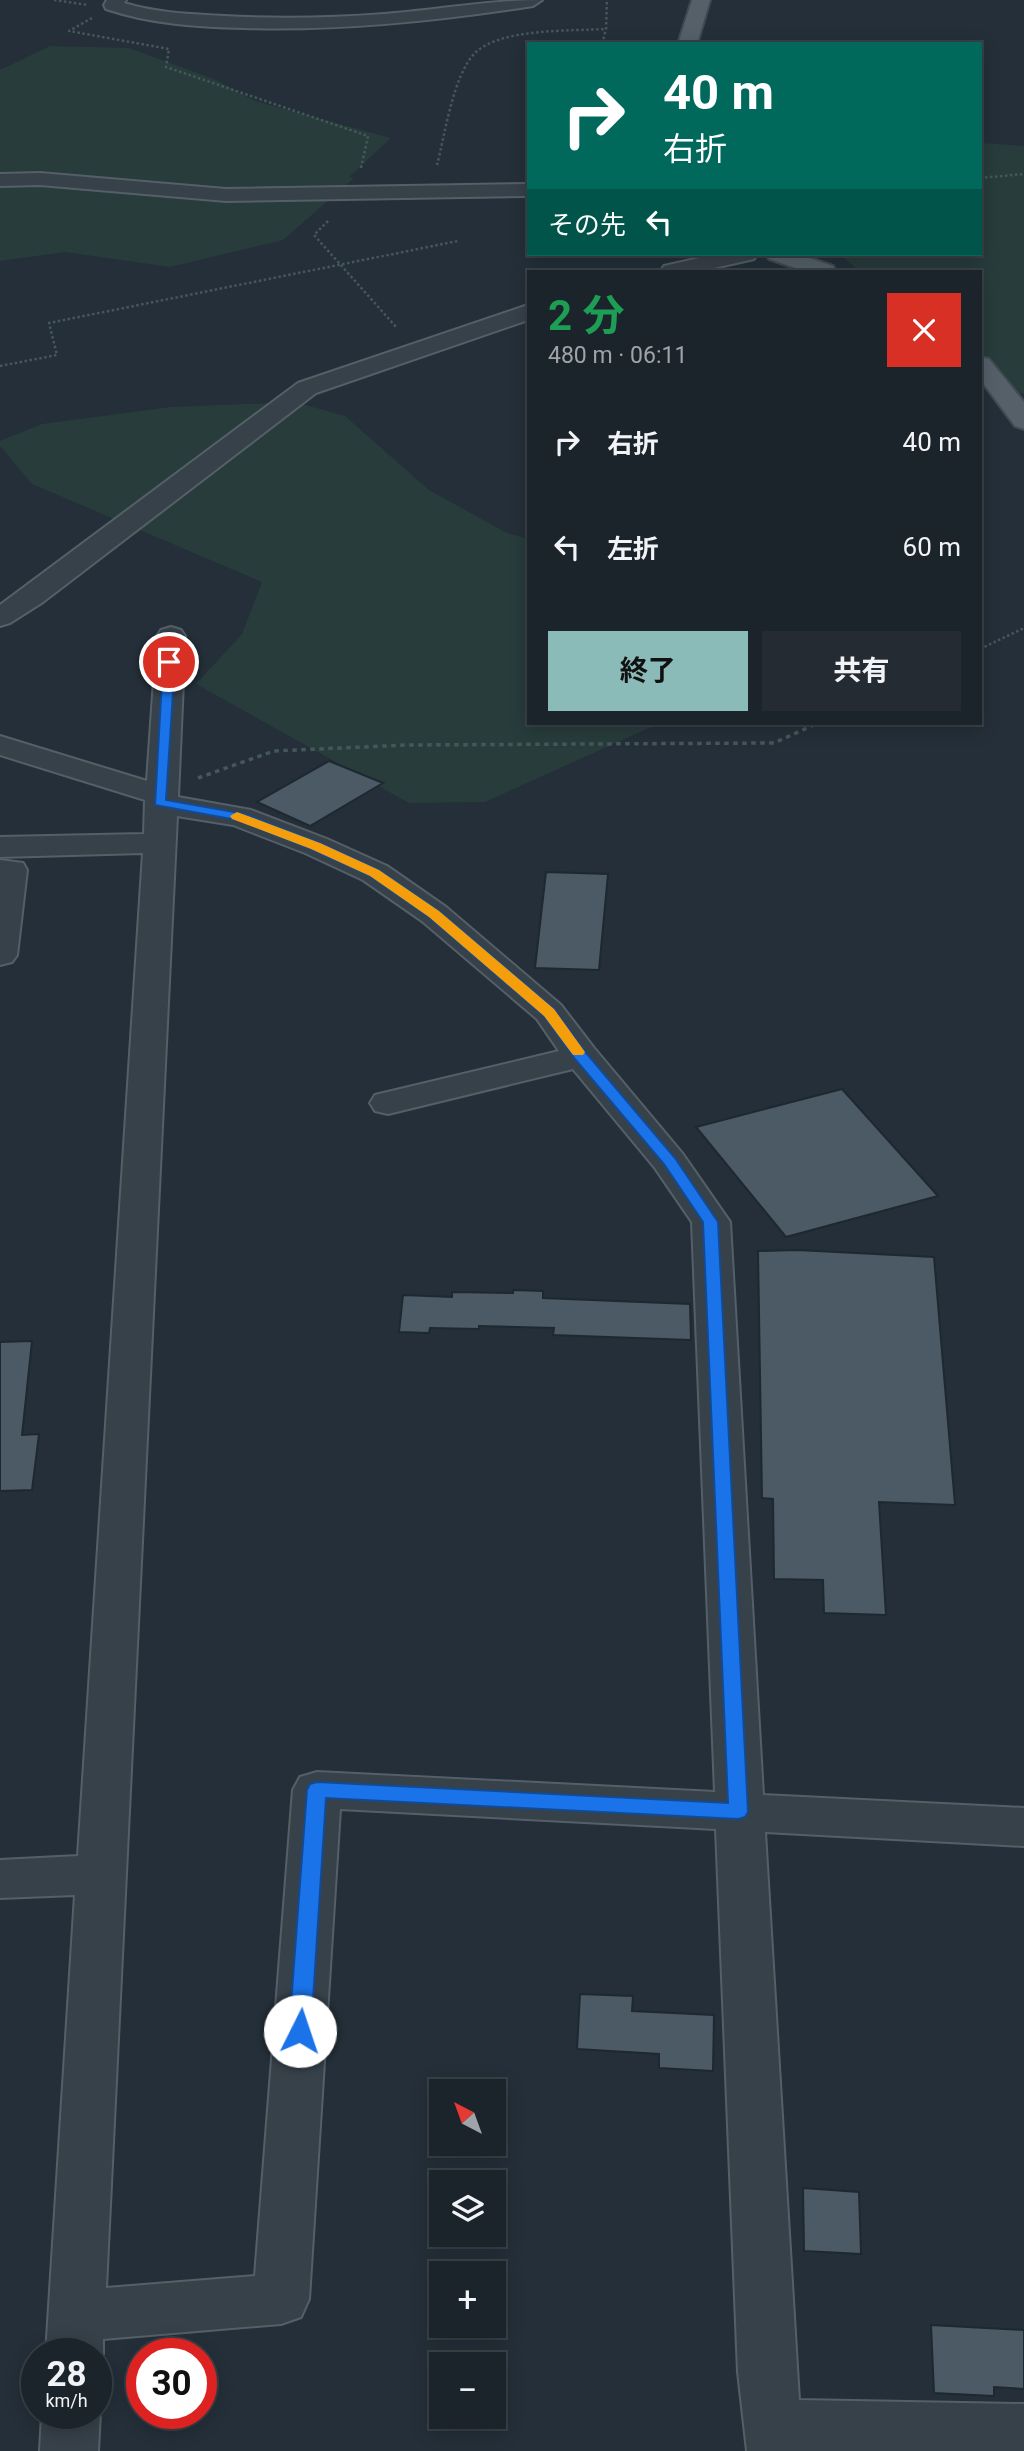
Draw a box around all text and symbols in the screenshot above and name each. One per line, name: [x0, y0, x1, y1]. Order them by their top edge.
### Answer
text: 40 m: [663, 64, 774, 121]
icon: right: [548, 70, 639, 161]
text: 右折: [663, 130, 727, 168]
icon: left: [640, 203, 678, 241]
text: その先: [548, 210, 626, 240]
text: 2 分: [548, 291, 625, 340]
button: close: [887, 293, 961, 367]
text: 480 m · 06:11: [548, 342, 687, 369]
icon: right: [548, 423, 586, 461]
text: 40 m: [903, 427, 961, 457]
text: 右折: [607, 429, 659, 459]
icon: left: [548, 528, 586, 566]
text: 60 m: [903, 532, 961, 562]
text: 左折: [607, 534, 659, 564]
button: 終了: [548, 631, 748, 711]
button: 共有: [762, 631, 961, 711]
pin: [139, 632, 199, 692]
icon: arrive: [150, 643, 188, 681]
position arrow: [263, 1994, 337, 2068]
north arrow: [429, 2079, 506, 2156]
map controls: [429, 2079, 506, 2429]
button: layers: [429, 2170, 506, 2247]
button: +: [429, 2261, 506, 2338]
speed limit sign: 30: [126, 2338, 217, 2429]
button: −: [429, 2352, 506, 2429]
text: 28: [46, 2354, 87, 2395]
text: km/h: [45, 2390, 88, 2411]

